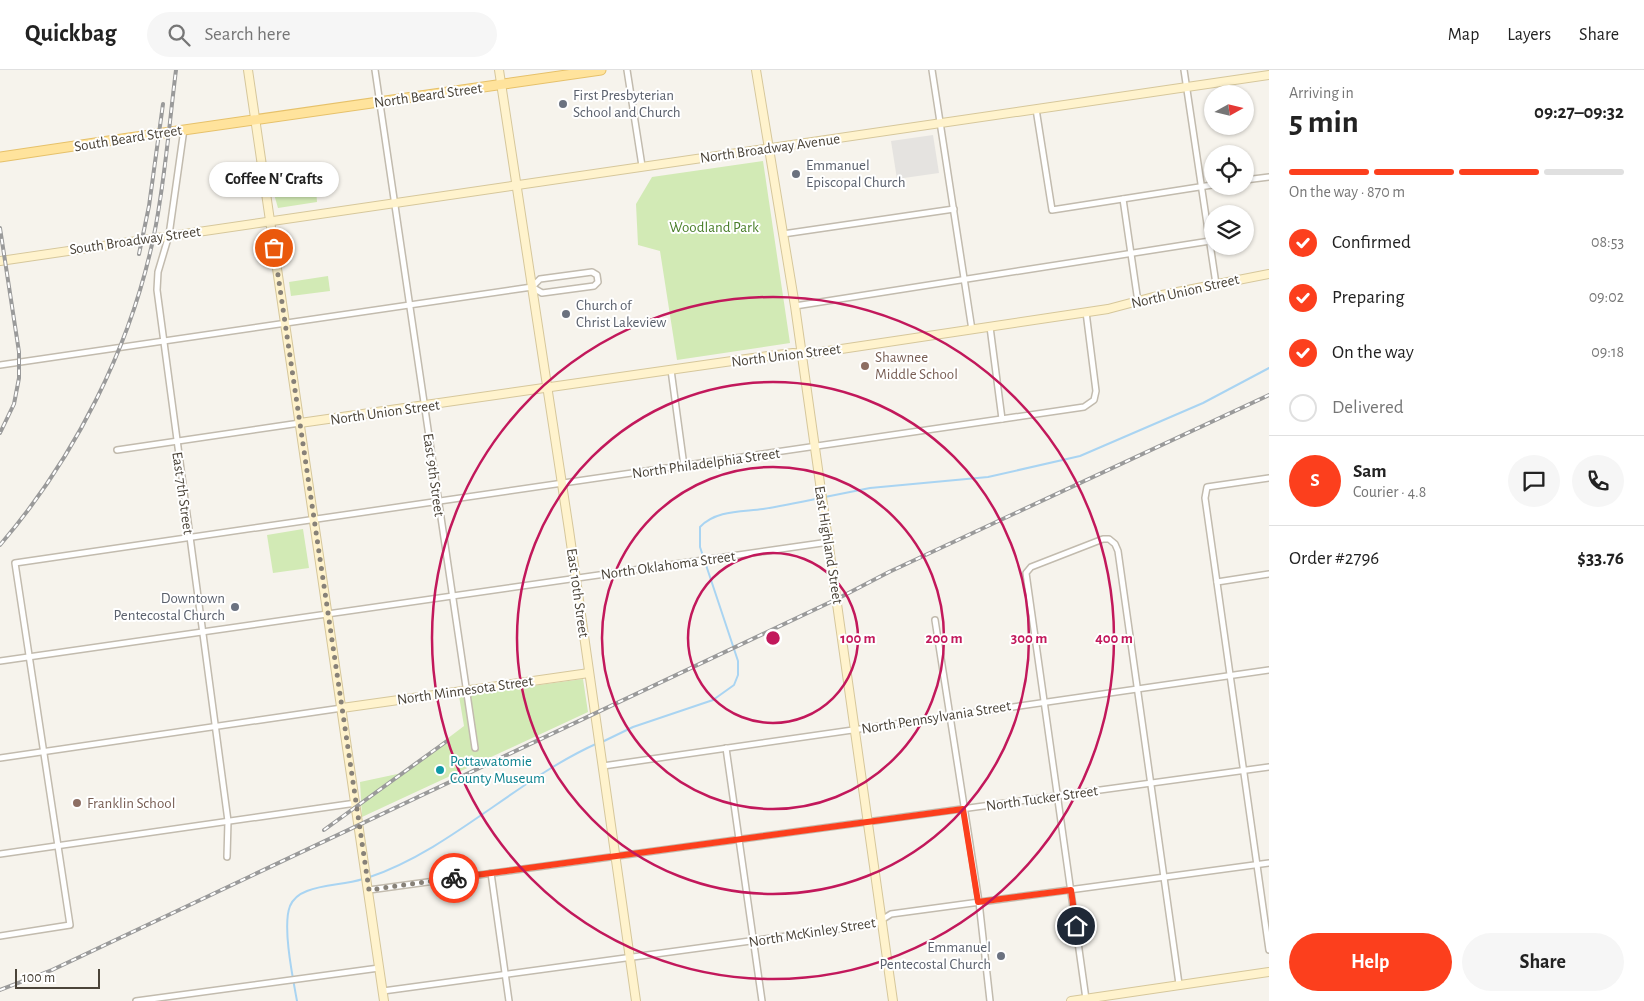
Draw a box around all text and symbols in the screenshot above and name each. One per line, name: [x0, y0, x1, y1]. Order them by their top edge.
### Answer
search box: [147, 12, 497, 57]
icon: search: [165, 21, 193, 49]
text: Quickbag: [25, 22, 117, 46]
text: Search here: [205, 25, 290, 44]
text: Map: [1448, 26, 1479, 44]
text: Layers: [1507, 26, 1551, 44]
text: Share: [1579, 26, 1619, 44]
street label: North Beard Street: [373, 80, 483, 111]
north arrow: [1204, 85, 1254, 135]
map controls: [1204, 85, 1254, 255]
text: Arriving in: [1289, 85, 1354, 101]
place label: First Presbyterian School and Church: [573, 88, 681, 120]
marker: First Presbyterian School and Church: [557, 98, 569, 110]
text: 09:27–09:32: [1534, 103, 1624, 122]
text: 5 min: [1289, 106, 1359, 138]
street label: South Beard Street: [73, 123, 183, 154]
street label: North Broadway Avenue: [699, 131, 841, 166]
button: locate: [1204, 145, 1254, 195]
place label: Emmanuel Episcopal Church: [806, 158, 905, 190]
callout: Coffee N' Crafts: [209, 163, 339, 198]
marker: Emmanuel Episcopal Church: [790, 168, 802, 180]
text: Coffee N' Crafts: [225, 171, 323, 187]
text: On the way · 870 m: [1289, 184, 1405, 200]
button: layers: [1204, 205, 1254, 255]
park label: Woodland Park: [669, 220, 759, 235]
street label: South Broadway Street: [68, 224, 202, 257]
pin: [253, 227, 295, 269]
icon: check: [1289, 229, 1317, 257]
text: Confirmed: [1332, 233, 1411, 252]
icon: bag: [260, 234, 288, 262]
text: 08:53: [1591, 234, 1624, 250]
street label: North Union Street: [1130, 272, 1241, 311]
icon: check: [1289, 284, 1317, 312]
text: Preparing: [1332, 288, 1405, 307]
text: 09:02: [1589, 289, 1624, 305]
place label: Church of Christ Lakeview: [576, 298, 666, 330]
marker: Church of Christ Lakeview: [560, 308, 572, 320]
icon: check: [1289, 339, 1317, 367]
street label: North Union Street: [730, 341, 842, 370]
text: On the way: [1332, 343, 1414, 362]
text: 09:18: [1591, 344, 1624, 360]
place label: Shawnee Middle School: [875, 350, 958, 382]
marker: Shawnee Middle School: [859, 360, 871, 372]
street label: North Union Street: [329, 397, 441, 428]
text: Delivered: [1332, 398, 1404, 417]
street label: East 9th Street: [420, 432, 447, 518]
street label: North Philadelphia Street: [631, 446, 781, 481]
street label: East 7th Street: [169, 451, 196, 536]
button: chat: [1508, 455, 1560, 507]
button: phone: [1572, 455, 1624, 507]
text: Sam: [1353, 462, 1387, 481]
text: S: [1310, 471, 1320, 490]
text: Courier · 4.8: [1353, 484, 1426, 500]
street label: East Highland Street: [812, 485, 845, 605]
street label: East 10th Street: [564, 547, 591, 639]
street label: North Oklahoma Street: [600, 549, 737, 582]
text: Order #2796: [1289, 549, 1379, 568]
text: $33.76: [1577, 549, 1624, 568]
place label: Downtown Pentecostal Church: [114, 591, 225, 623]
marker: Downtown Pentecostal Church: [229, 601, 241, 613]
centre of rings: [764, 629, 782, 647]
text: 100 m: [840, 631, 876, 646]
text: 200 m: [925, 631, 963, 646]
text: 300 m: [1011, 631, 1047, 646]
text: 400 m: [1095, 631, 1133, 646]
street label: North Minnesota Street: [396, 673, 534, 707]
street label: North Pennsylvania Street: [860, 698, 1012, 737]
place label: Pottawatomie County Museum: [450, 754, 545, 786]
marker: Pottawatomie County Museum: [434, 764, 446, 776]
street label: North Tucker Street: [985, 783, 1099, 814]
place label: Franklin School: [87, 796, 175, 811]
marker: Franklin School: [71, 797, 83, 809]
courier: [429, 853, 479, 903]
icon: bike: [440, 864, 468, 892]
pin: [1055, 905, 1097, 947]
icon: home: [1062, 912, 1090, 940]
street label: North McKinley Street: [748, 915, 877, 950]
button: Help: [1289, 933, 1452, 991]
button: Share: [1462, 933, 1624, 991]
place label: Emmanuel Pentecostal Church: [880, 940, 991, 972]
marker: Emmanuel Pentecostal Church: [995, 950, 1007, 962]
scale bar: [15, 966, 100, 989]
text: 100 m: [22, 971, 55, 985]

